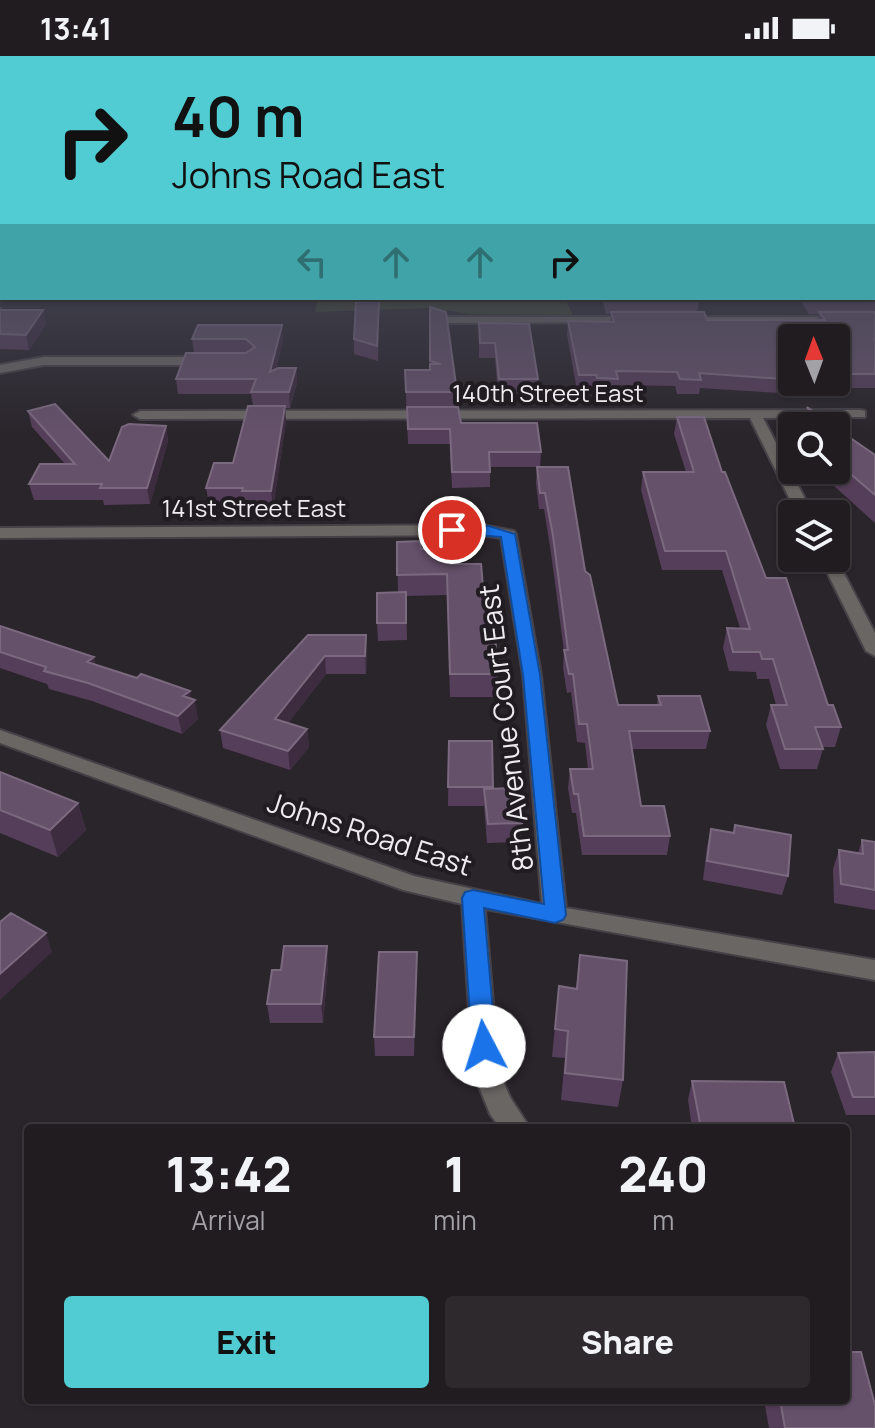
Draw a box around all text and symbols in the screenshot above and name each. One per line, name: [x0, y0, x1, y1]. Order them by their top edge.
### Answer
text: 13:41: [40, 8, 112, 49]
text: 40 m: [172, 77, 304, 154]
icon: right: [40, 88, 144, 192]
text: Johns Road East: [172, 150, 445, 199]
icon: left: [290, 240, 334, 284]
icon: ahead: [374, 240, 418, 284]
icon: ahead: [458, 240, 502, 284]
icon: right: [542, 240, 586, 284]
north arrow: [778, 324, 850, 396]
map controls: [778, 324, 850, 572]
street label: 140th Street East: [452, 376, 644, 409]
button: search: [778, 412, 850, 484]
street label: 141st Street East: [162, 491, 346, 524]
pin: [418, 496, 486, 564]
button: layers: [778, 500, 850, 572]
icon: arrive: [430, 508, 474, 552]
street label: 8th Avenue Court East: [469, 582, 541, 874]
street label: Johns Road East: [263, 782, 477, 884]
position arrow: [442, 1004, 526, 1088]
text: 13:42: [166, 1141, 291, 1206]
text: 1: [444, 1141, 466, 1206]
text: 240: [618, 1141, 708, 1206]
text: Arrival: [191, 1202, 266, 1238]
text: min: [433, 1202, 477, 1238]
text: m: [652, 1202, 674, 1238]
button: Exit: [64, 1296, 429, 1388]
button: Share: [445, 1296, 810, 1388]

